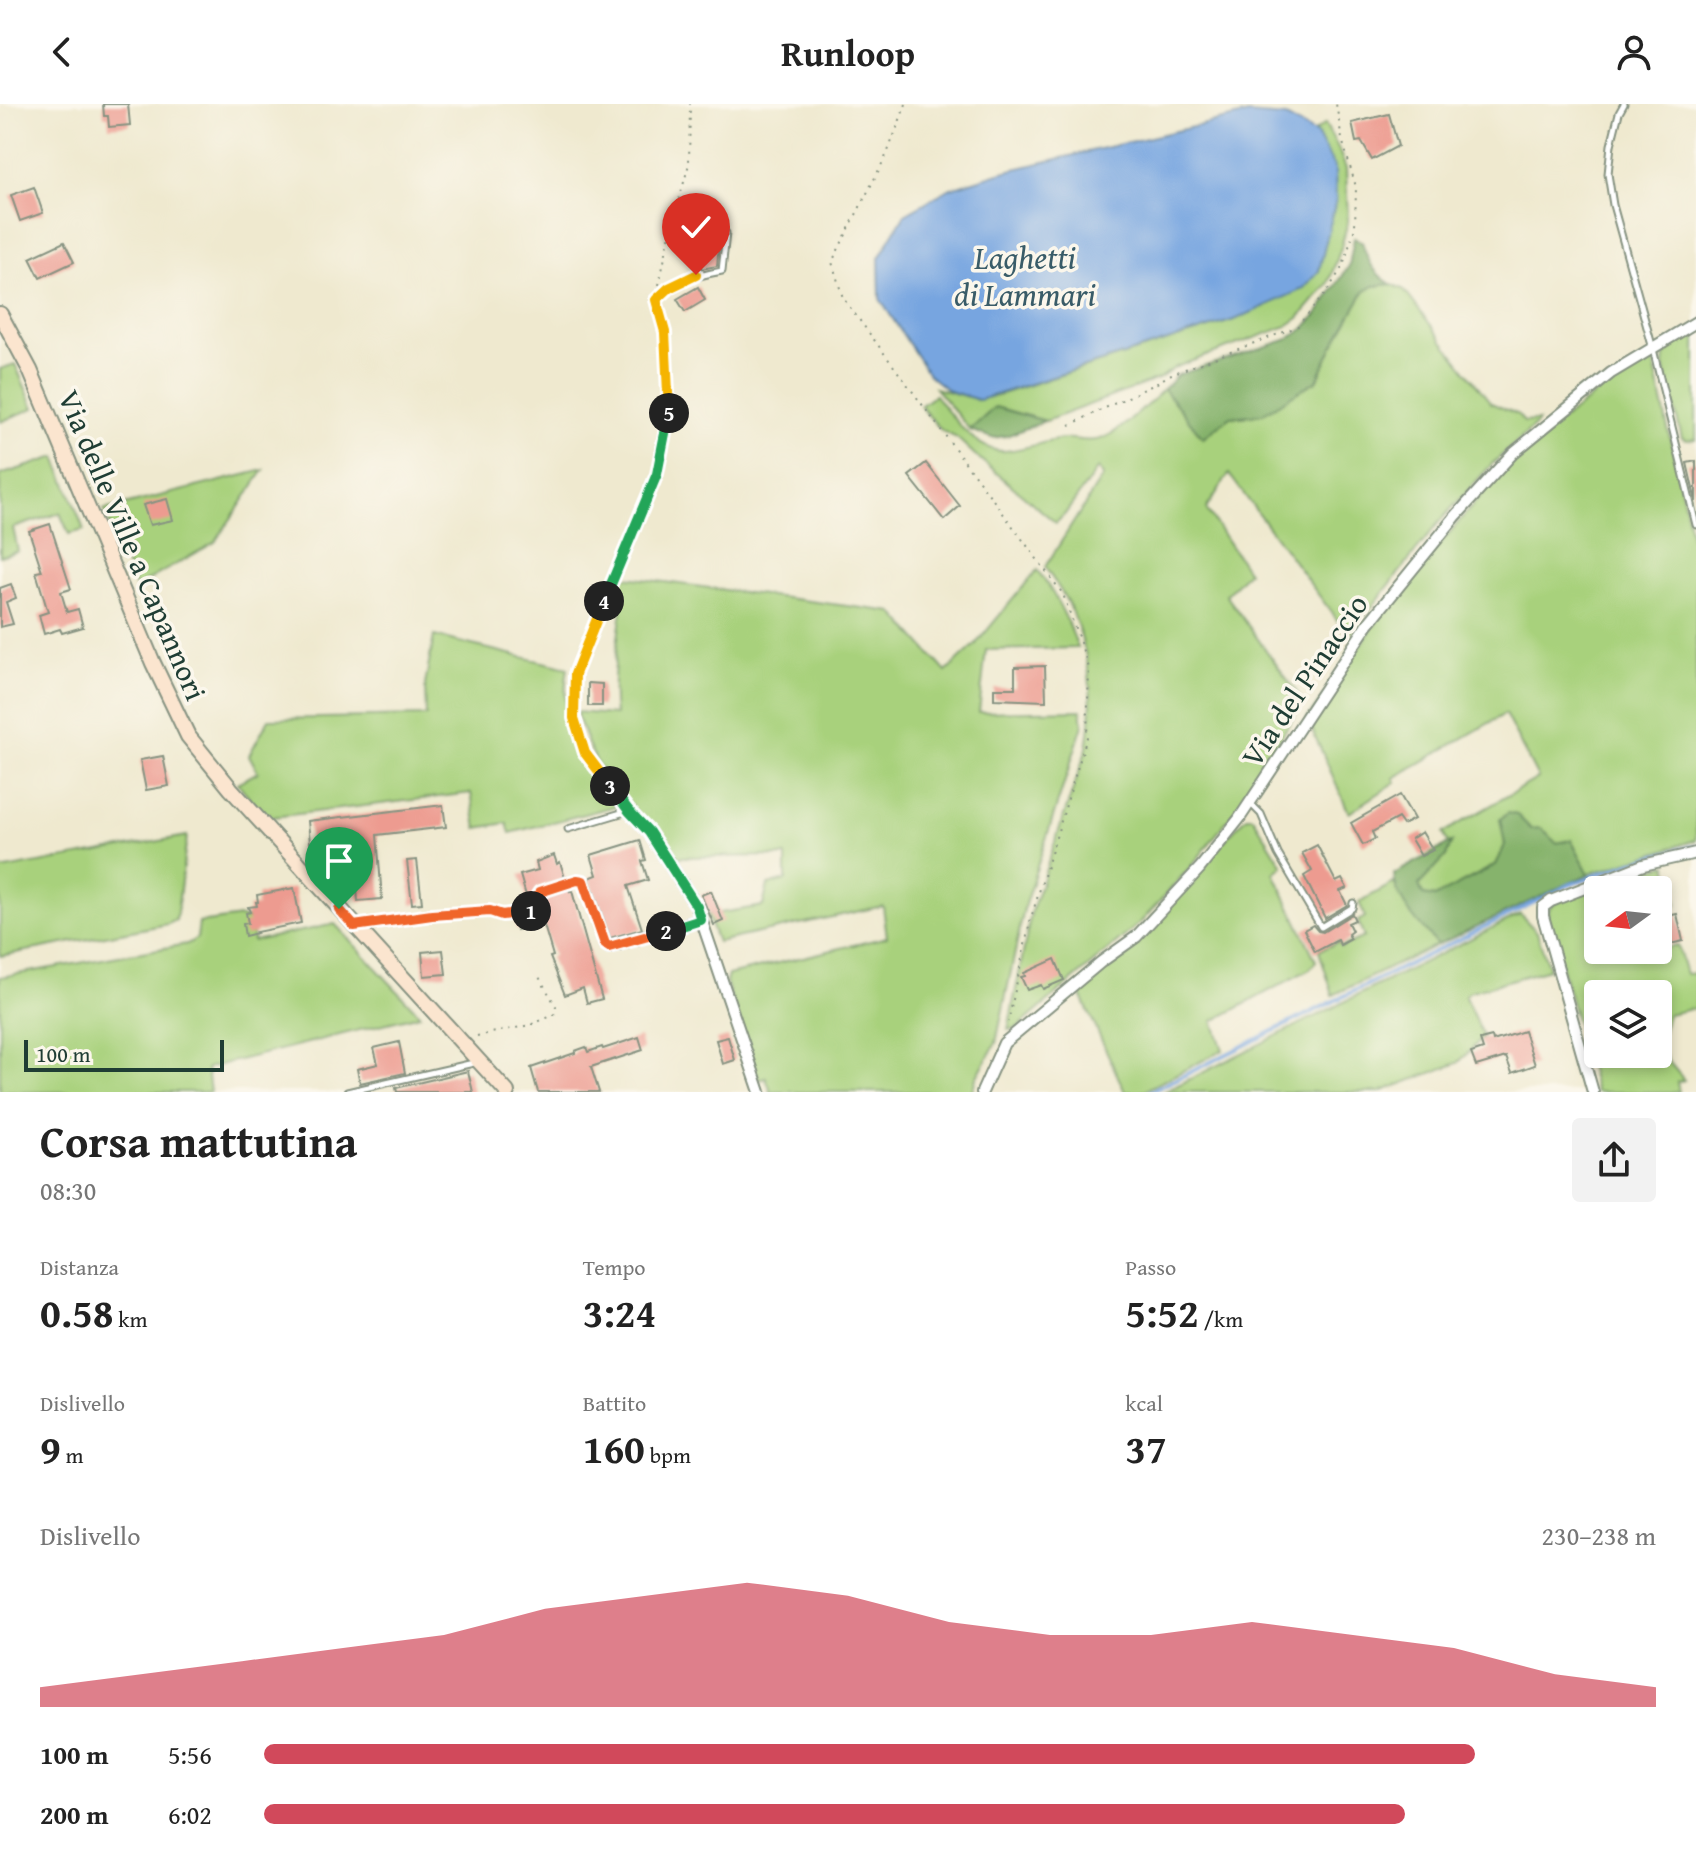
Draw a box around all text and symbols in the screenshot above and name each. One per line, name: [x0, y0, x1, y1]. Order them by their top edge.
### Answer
text: Runloop: [781, 26, 915, 79]
icon: back: [40, 30, 84, 74]
icon: person: [1612, 30, 1656, 74]
pin: [662, 193, 730, 275]
icon: check: [674, 205, 718, 249]
water label: Laghetti di Lammari: [954, 234, 1096, 318]
street label: Via delle Ville a Capannori: [48, 383, 218, 707]
pin: 5: [649, 393, 689, 433]
text: 5: [663, 397, 675, 429]
pin: 4: [584, 581, 624, 621]
text: 4: [598, 585, 610, 617]
street label: Via del Pinaccio: [1230, 585, 1378, 775]
pin: 3: [590, 766, 630, 806]
text: 3: [604, 770, 616, 802]
pin: [305, 827, 373, 909]
icon: arrive: [317, 839, 361, 883]
north arrow: [1584, 876, 1672, 964]
map controls: [1584, 876, 1672, 1068]
pin: 1: [511, 891, 551, 931]
text: 1: [525, 895, 537, 927]
pin: 2: [646, 911, 686, 951]
text: 2: [660, 915, 672, 947]
button: layers: [1584, 980, 1672, 1068]
scale bar: [24, 1036, 224, 1072]
text: 100 m: [36, 1038, 91, 1070]
text: Corsa mattutina: [40, 1109, 357, 1173]
button: share: [1572, 1118, 1656, 1202]
text: 08:30: [40, 1171, 96, 1210]
text: Distanza: [40, 1251, 119, 1283]
text: Tempo: [583, 1251, 646, 1283]
text: Passo: [1125, 1251, 1176, 1283]
text: 0.58: [40, 1283, 113, 1342]
text: 3:24: [583, 1283, 656, 1342]
text: 5:52: [1125, 1283, 1199, 1342]
text: km: [113, 1303, 147, 1335]
text: /km: [1199, 1303, 1243, 1335]
text: Dislivello: [40, 1387, 125, 1419]
text: Battito: [583, 1387, 646, 1419]
text: kcal: [1125, 1387, 1163, 1419]
text: 9: [40, 1419, 61, 1478]
text: 160: [583, 1419, 645, 1478]
text: 37: [1125, 1419, 1167, 1478]
text: m: [61, 1439, 84, 1471]
text: bpm: [645, 1439, 691, 1471]
text: Dislivello: [40, 1516, 140, 1555]
text: 230–238 m: [1542, 1516, 1656, 1555]
text: 100 m: [40, 1735, 108, 1774]
text: 5:56: [168, 1735, 212, 1774]
text: 200 m: [40, 1795, 108, 1834]
text: 6:02: [168, 1795, 212, 1834]

